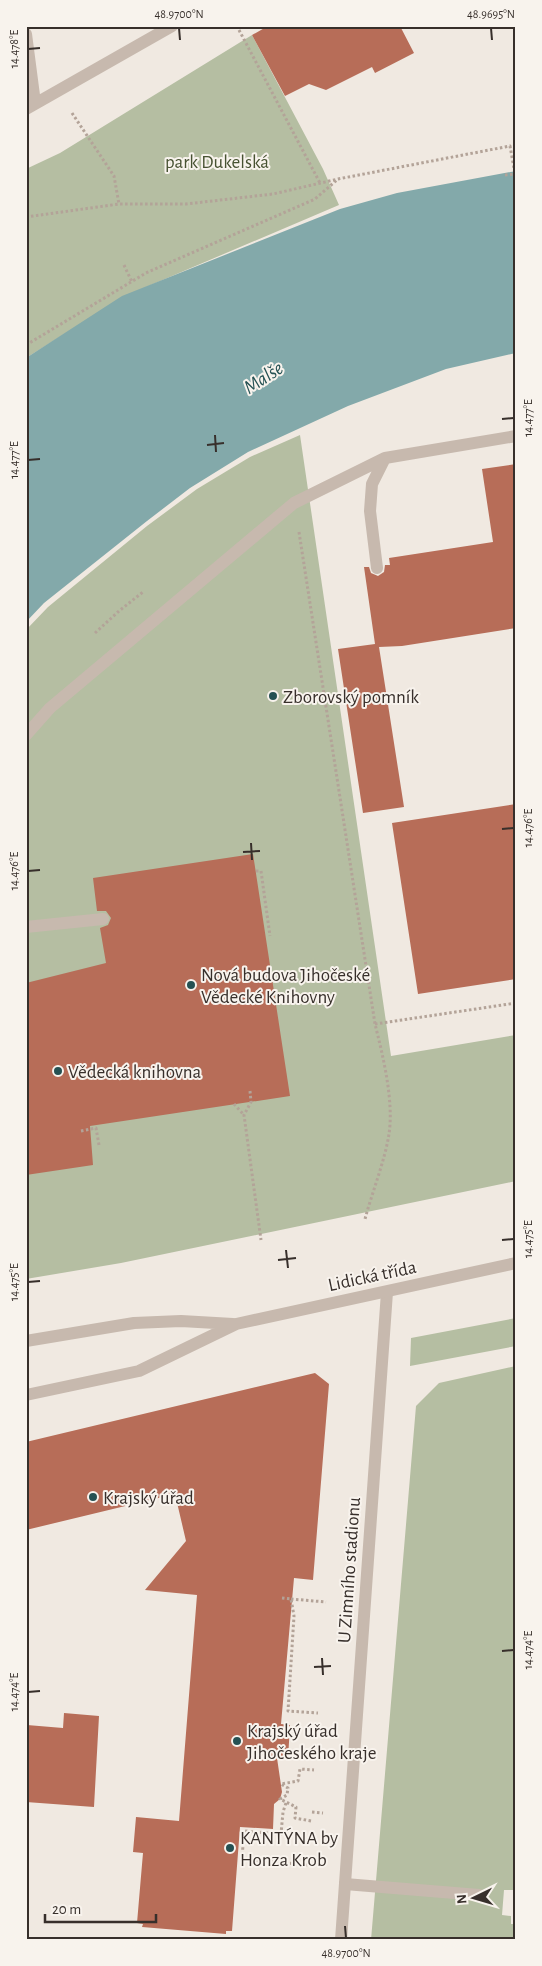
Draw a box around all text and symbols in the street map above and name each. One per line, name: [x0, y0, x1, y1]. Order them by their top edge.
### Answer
text: 48.9700°N: [154, 8, 204, 20]
text: 48.9695°N: [467, 8, 515, 20]
text: 14.478°E: [8, 30, 20, 68]
park label: park Dukelská: [165, 153, 269, 172]
water label: Malše: [240, 358, 287, 398]
text: 14.477°E: [522, 399, 534, 437]
text: 14.477°E: [8, 441, 20, 479]
place label: Zborovský pomník: [283, 688, 419, 707]
marker: Zborovský pomník: [267, 690, 279, 702]
text: 14.476°E: [522, 809, 534, 847]
text: 14.476°E: [8, 852, 20, 890]
place label: Nová budova Jihočeské Vědecké Knihovny: [201, 966, 370, 1007]
marker: Nová budova Jihočeské Vědecké Knihovny: [185, 979, 197, 991]
place label: Vědecká knihovna: [68, 1063, 202, 1082]
marker: Vědecká knihovna: [52, 1065, 64, 1077]
text: 14.475°E: [522, 1220, 534, 1258]
street label: Lidická třída: [326, 1258, 418, 1295]
text: 14.475°E: [8, 1263, 20, 1301]
place label: Krajský úřad: [103, 1489, 194, 1508]
marker: Krajský úřad: [87, 1491, 99, 1503]
street label: U Zimního stadionu: [335, 1496, 364, 1644]
text: 14.474°E: [522, 1631, 534, 1669]
text: 14.474°E: [8, 1673, 20, 1711]
place label: Krajský úřad Jihočeského kraje: [247, 1722, 376, 1763]
marker: Krajský úřad Jihočeského kraje: [231, 1735, 243, 1747]
place label: KANTÝNA by Honza Krob: [240, 1827, 338, 1870]
marker: KANTÝNA by Honza Krob: [224, 1842, 236, 1854]
north arrow: [450, 1874, 500, 1924]
scale bar: [45, 1891, 156, 1923]
text: N: [455, 1894, 469, 1905]
text: 20 m: [52, 1902, 81, 1917]
text: 48.9700°N: [321, 1947, 371, 1959]

